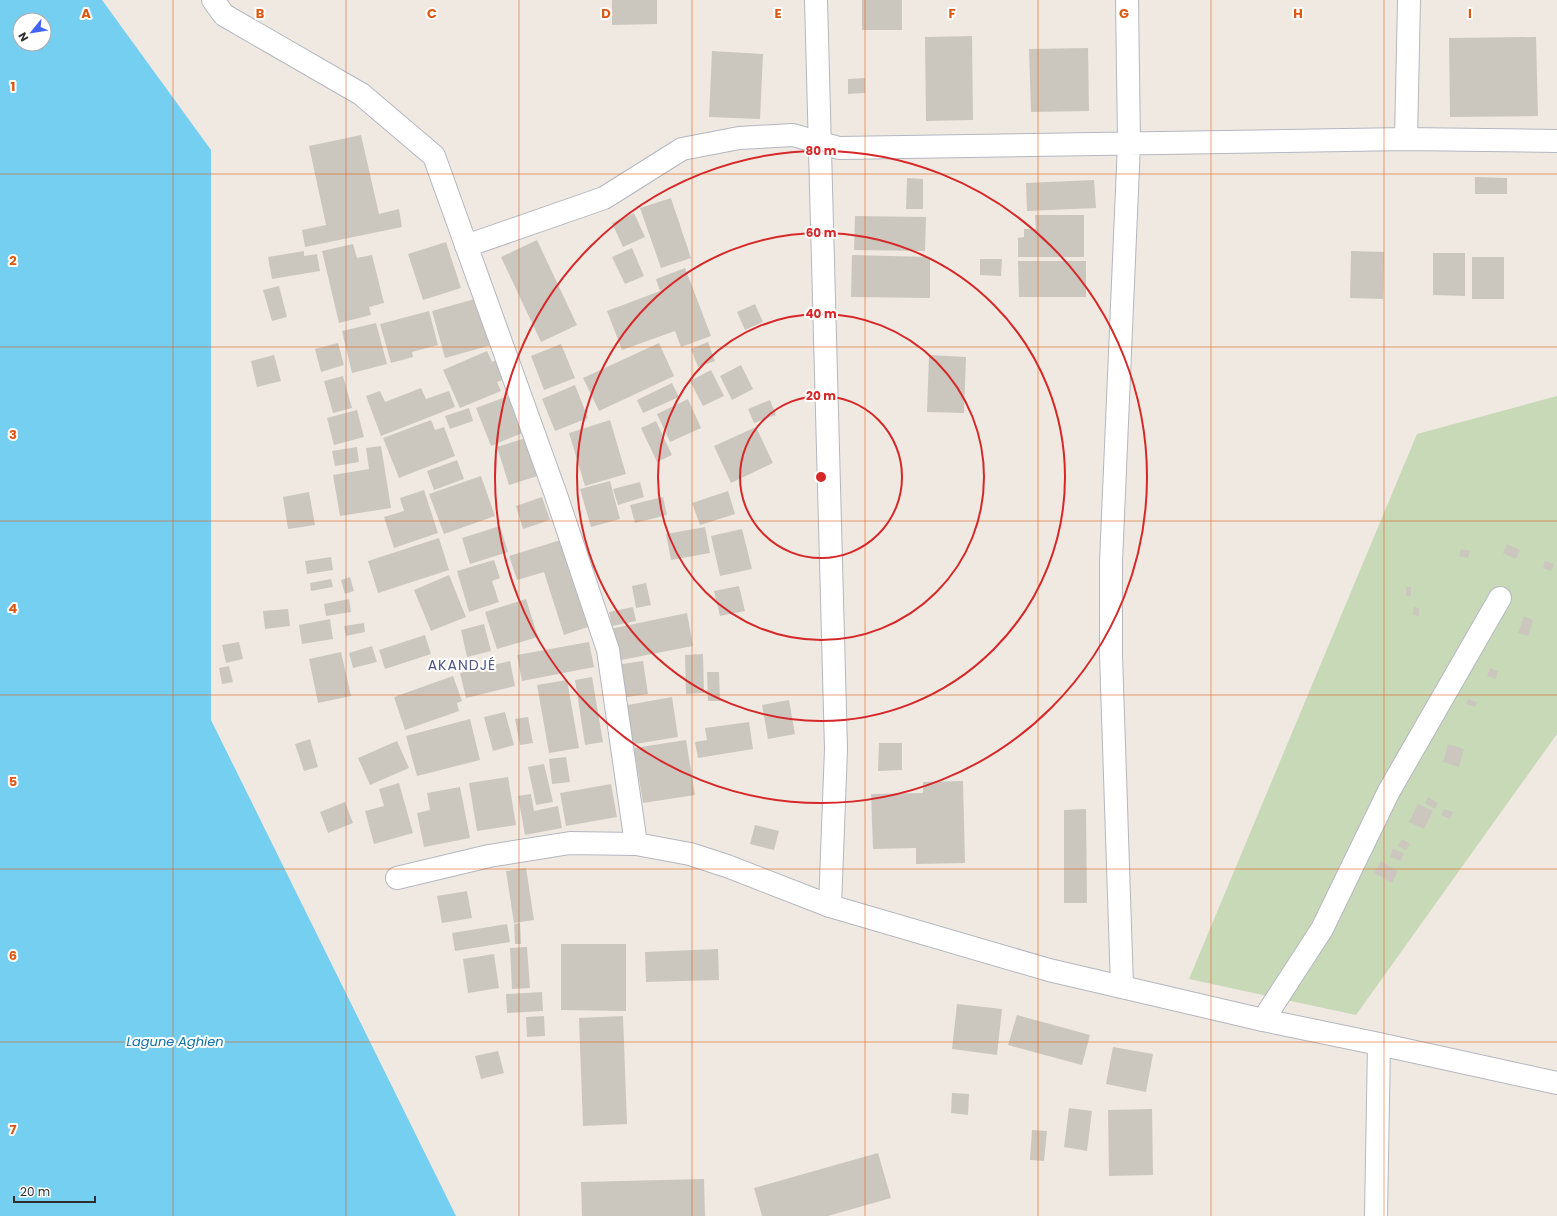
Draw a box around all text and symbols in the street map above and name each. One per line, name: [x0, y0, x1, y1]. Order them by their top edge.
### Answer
text: A: [81, 4, 91, 23]
text: B: [256, 4, 265, 23]
text: C: [427, 4, 437, 23]
text: D: [601, 4, 611, 23]
text: E: [774, 4, 782, 23]
text: F: [948, 4, 956, 23]
text: G: [1119, 4, 1129, 23]
text: H: [1293, 4, 1303, 23]
text: I: [1468, 4, 1472, 23]
north arrow: [12, 12, 52, 52]
text: N: [14, 29, 32, 45]
text: 1: [11, 77, 15, 96]
text: 80 m: [806, 142, 837, 159]
text: 60 m: [806, 224, 837, 241]
text: 2: [9, 251, 17, 270]
text: 40 m: [805, 305, 837, 322]
text: 20 m: [806, 387, 836, 404]
text: 3: [9, 425, 17, 444]
centre of rings: [814, 470, 828, 484]
text: 4: [9, 599, 18, 618]
district label: AKANDJÉ: [428, 655, 496, 675]
text: 5: [9, 772, 17, 791]
text: 6: [9, 946, 17, 965]
water label: Lagune Aghien: [126, 1032, 224, 1051]
text: 7: [10, 1120, 17, 1139]
scale bar: [14, 1178, 95, 1204]
text: 20 m: [20, 1183, 50, 1200]

